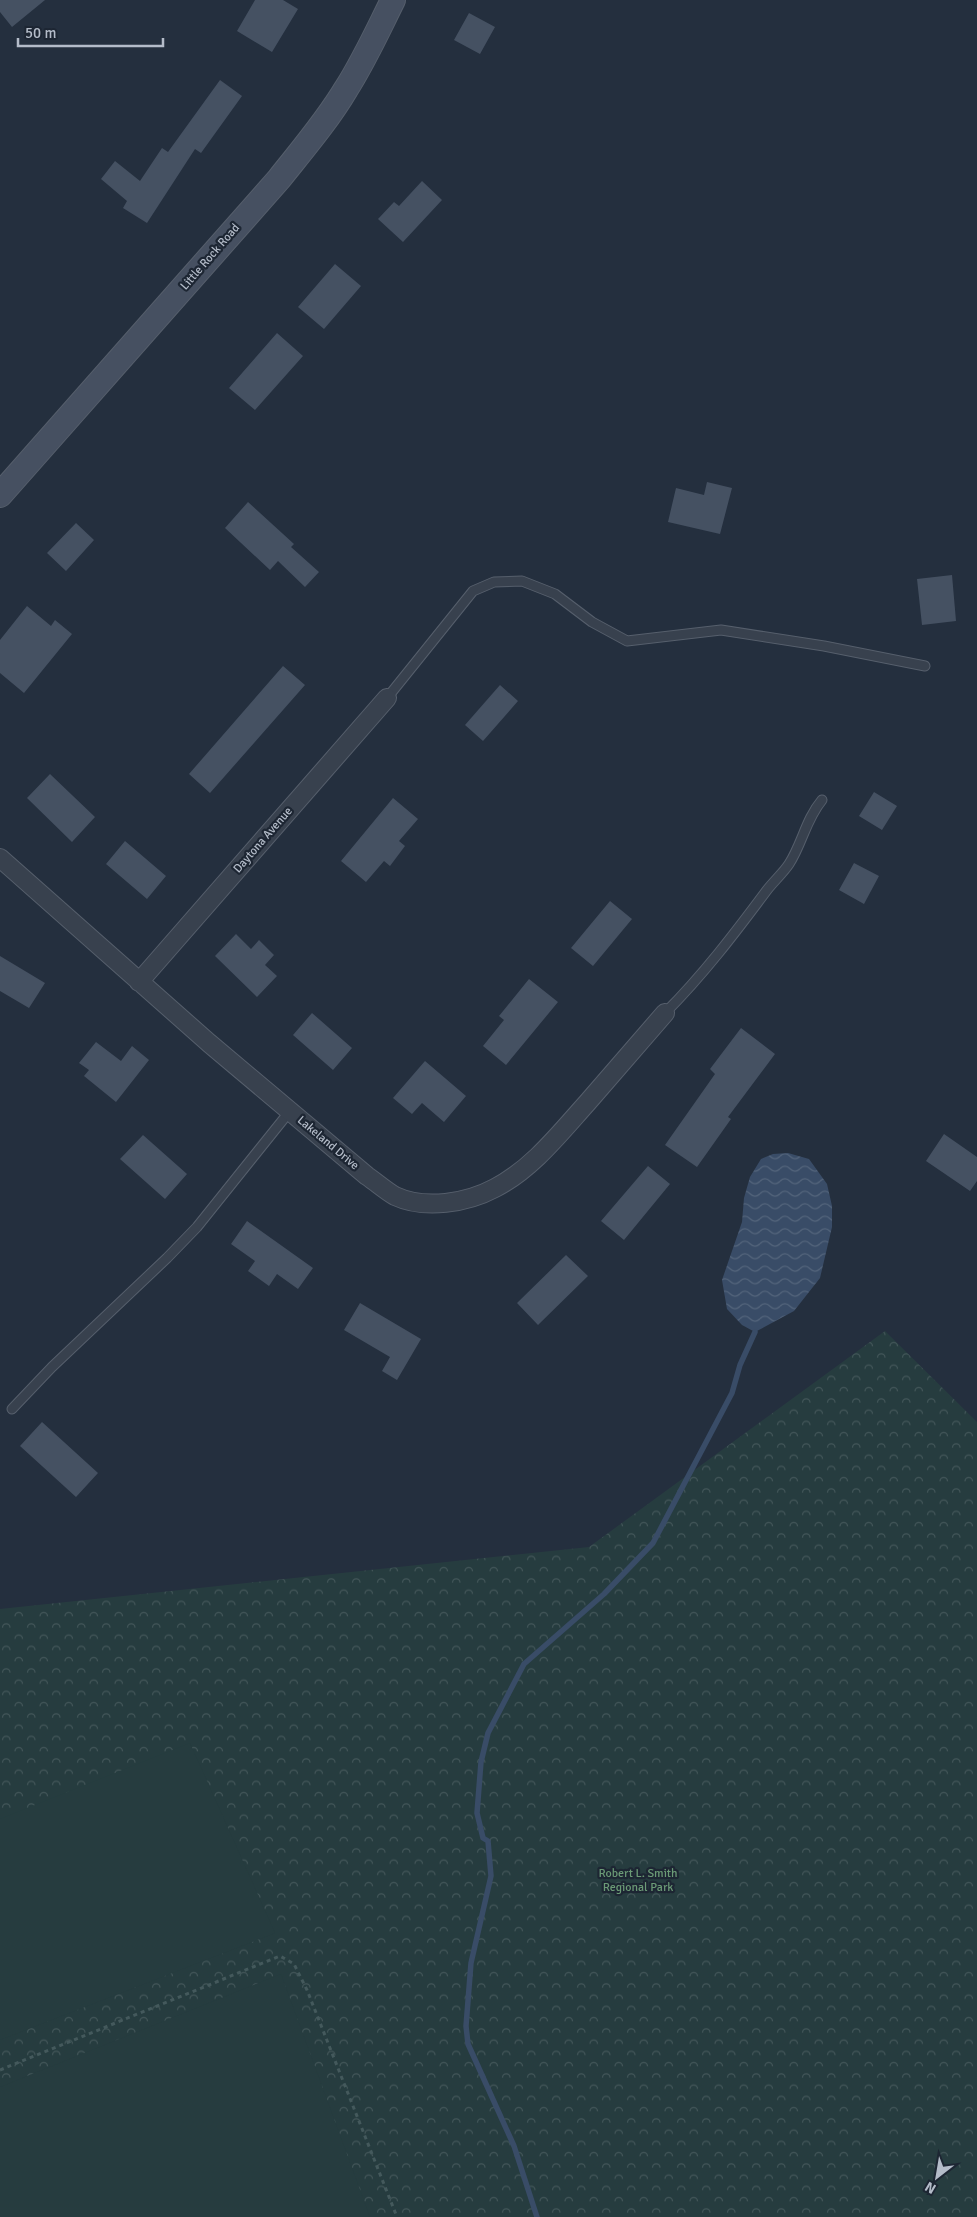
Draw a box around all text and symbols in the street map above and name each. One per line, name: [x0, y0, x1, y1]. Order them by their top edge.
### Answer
scale bar: [18, 15, 162, 47]
text: 50 m: [25, 24, 56, 42]
street label: Little Rock Road: [177, 221, 243, 293]
street label: Daytona Avenue: [230, 804, 296, 876]
street label: Lakeland Drive: [294, 1113, 362, 1173]
park label: Robert L. Smith Regional Park: [598, 1866, 678, 1895]
north arrow: [912, 2152, 962, 2202]
text: N: [922, 2178, 939, 2198]

